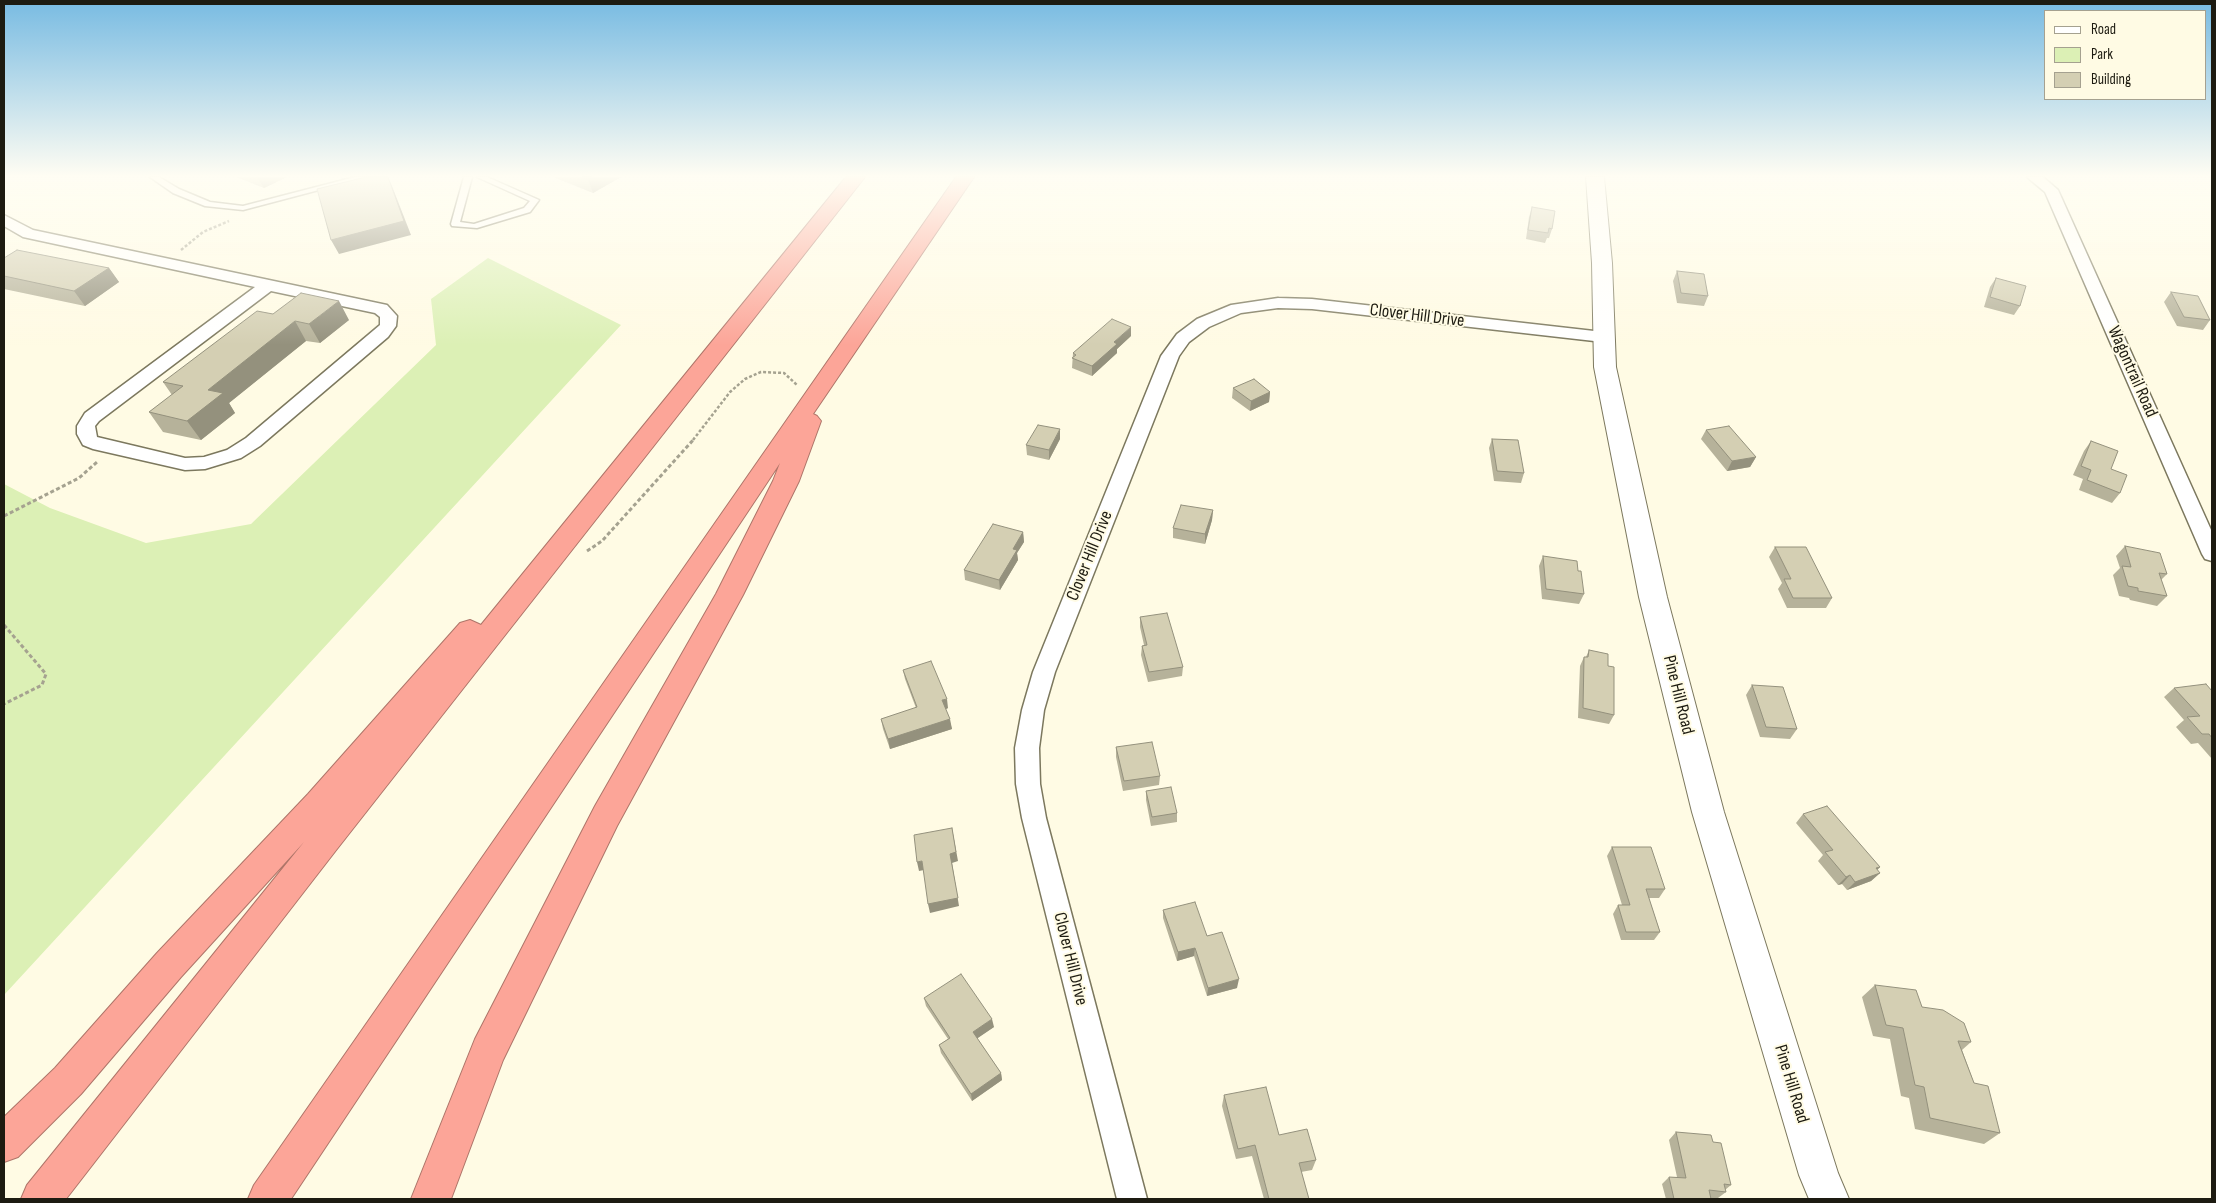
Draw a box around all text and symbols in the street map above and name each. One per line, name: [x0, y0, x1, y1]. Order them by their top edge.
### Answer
legend: [2044, 10, 2206, 100]
text: Road: [2091, 20, 2116, 39]
text: Park: [2091, 45, 2113, 64]
text: Building: [2091, 70, 2131, 89]
street label: Clover Hill Drive: [1369, 299, 1465, 333]
street label: Wagontrail Road: [2102, 323, 2162, 421]
street label: Clover Hill Drive: [1062, 508, 1118, 604]
street label: Pine Hill Road: [1658, 653, 1698, 737]
street label: Clover Hill Drive: [1048, 910, 1092, 1008]
street label: Pine Hill Road: [1769, 1042, 1813, 1126]

